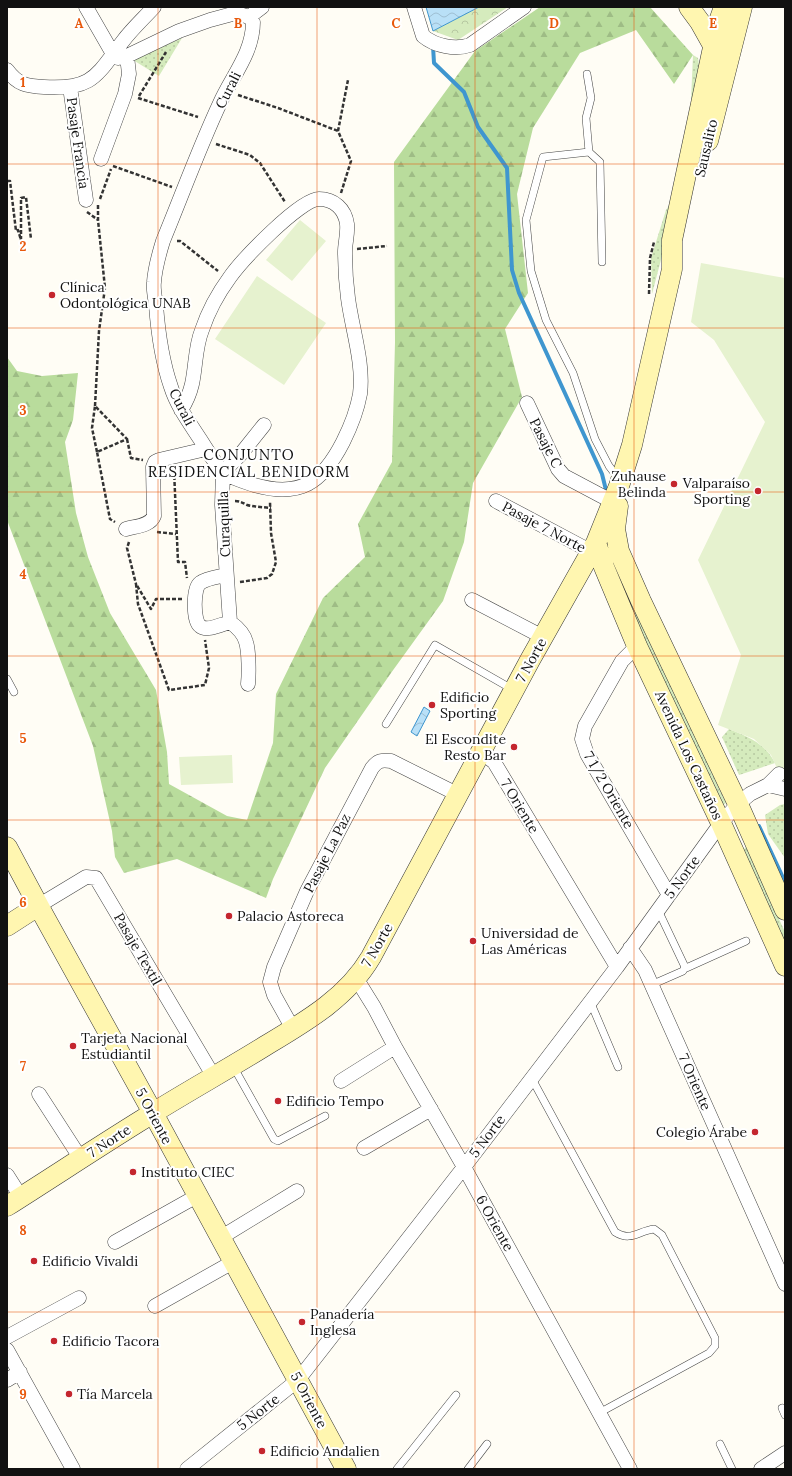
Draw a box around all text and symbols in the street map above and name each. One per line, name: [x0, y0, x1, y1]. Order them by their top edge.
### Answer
text: A: [75, 15, 84, 32]
text: B: [234, 15, 243, 32]
text: C: [392, 15, 401, 32]
text: D: [549, 15, 559, 32]
text: E: [709, 15, 717, 32]
street label: Curali: [211, 68, 245, 111]
text: 1: [20, 74, 26, 91]
street label: Pasaje Francia: [63, 96, 93, 190]
street label: Sausalito: [691, 117, 721, 179]
text: 2: [20, 238, 27, 255]
place label: Clínica Odontológica UNAB: [60, 278, 191, 312]
marker: Clínica Odontológica UNAB: [47, 290, 57, 300]
street label: Curali: [165, 386, 199, 429]
text: 3: [19, 402, 27, 419]
street label: Pasaje C: [526, 415, 566, 471]
district label: CONJUNTO RESIDENCIAL BENIDORM: [148, 445, 350, 481]
place label: Zuhause Belinda: [611, 467, 666, 501]
place label: Valparaíso Sporting: [682, 474, 750, 508]
marker: Zuhause Belinda: [669, 479, 679, 489]
marker: Valparaíso Sporting: [753, 486, 763, 496]
street label: Curaquilla: [214, 490, 234, 558]
street label: Pasaje 7 Norte: [499, 497, 589, 557]
text: 4: [19, 566, 27, 583]
street label: 7 Norte: [511, 634, 551, 685]
street label: Avenida Los Castaños: [651, 687, 727, 822]
place label: Edificio Sporting: [440, 688, 496, 722]
marker: Edificio Sporting: [427, 700, 437, 710]
text: 5: [19, 730, 27, 747]
place label: El Escondite Resto Bar: [425, 730, 506, 764]
marker: El Escondite Resto Bar: [509, 742, 519, 752]
street label: 7 1/2 Oriente: [580, 748, 638, 832]
street label: 7 Oriente: [497, 776, 543, 837]
street label: Pasaje La Paz: [299, 810, 355, 896]
street label: 5 Norte: [660, 851, 704, 902]
text: 6: [19, 894, 27, 911]
place label: Palacio Astoreca: [237, 907, 344, 925]
street label: Pasaje Textil: [110, 910, 166, 989]
marker: Palacio Astoreca: [224, 911, 234, 921]
street label: 7 Norte: [357, 919, 397, 970]
place label: Universidad de Las Américas: [481, 924, 579, 958]
marker: Universidad de Las Américas: [468, 936, 478, 946]
place label: Tarjeta Nacional Estudiantil: [81, 1029, 187, 1063]
marker: Tarjeta Nacional Estudiantil: [68, 1041, 78, 1051]
street label: 7 Oriente: [675, 1051, 716, 1114]
text: 7: [20, 1058, 26, 1075]
street label: 5 Oriente: [132, 1085, 177, 1148]
place label: Edificio Tempo: [286, 1092, 384, 1110]
marker: Edificio Tempo: [273, 1096, 283, 1106]
street label: 5 Norte: [465, 1111, 509, 1161]
street label: 7 Norte: [84, 1120, 134, 1162]
place label: Colegio Árabe: [656, 1123, 747, 1141]
marker: Colegio Árabe: [750, 1127, 760, 1137]
place label: Instituto CIEC: [141, 1163, 234, 1181]
marker: Instituto CIEC: [128, 1167, 138, 1177]
street label: 6 Oriente: [472, 1192, 518, 1255]
text: 8: [19, 1222, 27, 1239]
place label: Edificio Vivaldi: [42, 1252, 138, 1270]
marker: Edificio Vivaldi: [29, 1256, 39, 1266]
place label: Panadería Inglesa: [310, 1305, 375, 1339]
marker: Panadería Inglesa: [297, 1317, 307, 1327]
place label: Edificio Tacora: [62, 1332, 160, 1350]
marker: Edificio Tacora: [49, 1336, 59, 1346]
street label: 5 Oriente: [287, 1369, 332, 1432]
place label: Tía Marcela: [77, 1385, 153, 1403]
text: 9: [19, 1386, 27, 1403]
marker: Tía Marcela: [64, 1389, 74, 1399]
street label: 5 Norte: [233, 1390, 283, 1434]
place label: Edificio Andalien: [270, 1442, 380, 1460]
marker: Edificio Andalien: [257, 1446, 267, 1456]

